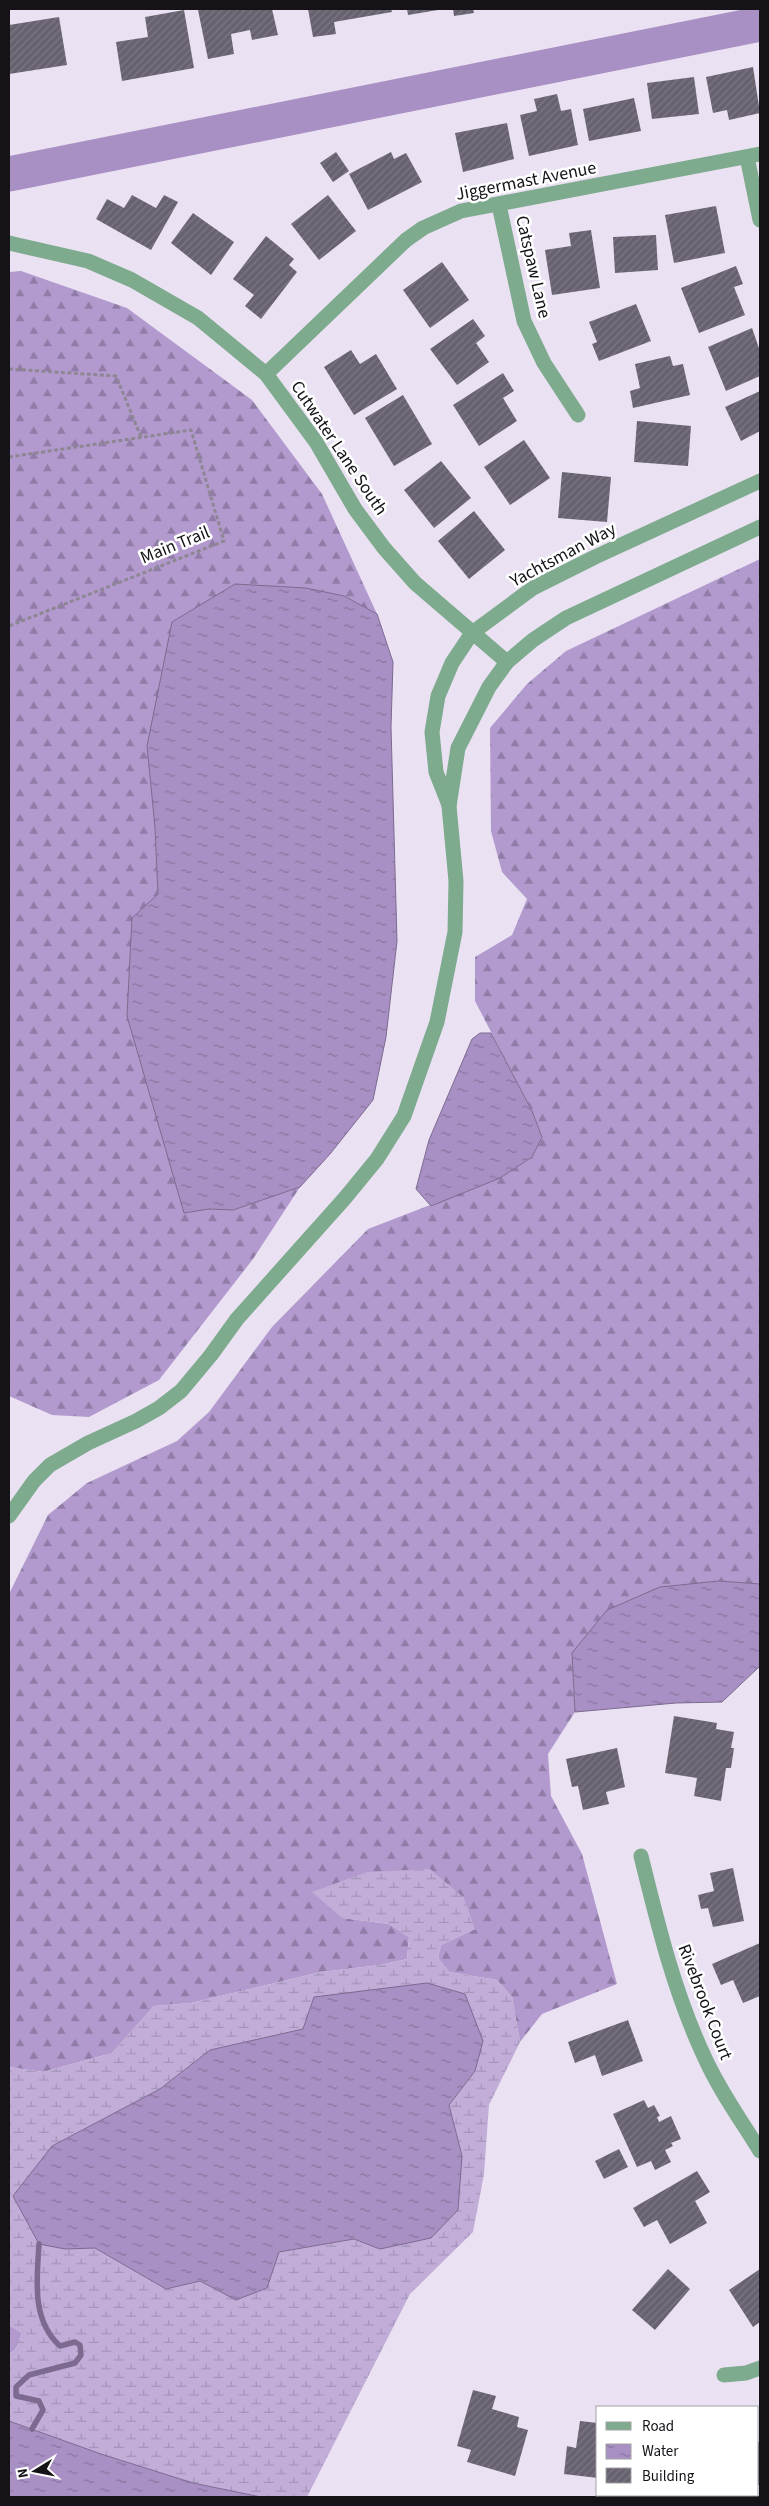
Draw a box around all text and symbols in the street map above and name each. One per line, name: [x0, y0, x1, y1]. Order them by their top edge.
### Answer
street label: Jiggermast Avenue: [454, 155, 598, 207]
street label: Catspaw Lane: [509, 213, 557, 321]
street label: Cutwater Lane South: [285, 376, 393, 520]
street label: Yachtsman Way: [505, 516, 621, 594]
street label: Main Trail: [137, 520, 213, 570]
street label: Rivebrook Court: [671, 1941, 739, 2063]
legend: [596, 2406, 759, 2496]
text: Road: [642, 2416, 674, 2437]
text: Water: [642, 2441, 679, 2462]
north arrow: [10, 2446, 60, 2496]
text: Building: [642, 2466, 695, 2487]
text: N: [13, 2467, 34, 2479]

